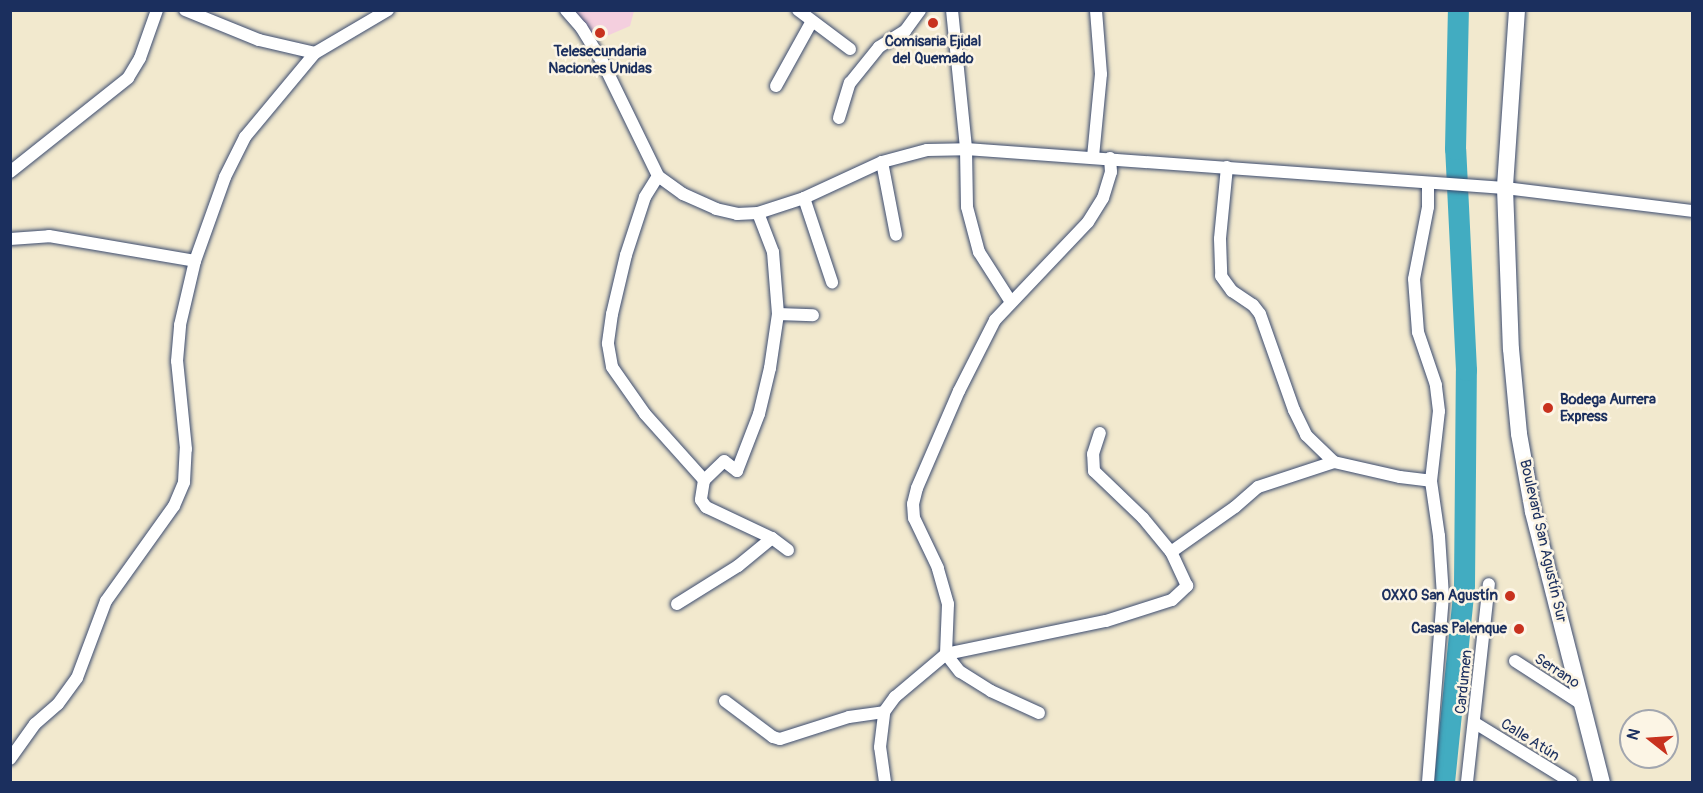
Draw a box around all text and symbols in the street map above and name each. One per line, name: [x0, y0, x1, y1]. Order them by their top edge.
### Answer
marker: Comisaria Ejidal del Quemado: [926, 16, 940, 30]
marker: Telesecundaria Naciones Unidas: [593, 26, 607, 40]
place label: Comisaria Ejidal del Quemado: [885, 32, 981, 67]
place label: Telesecundaria Naciones Unidas: [548, 42, 652, 77]
place label: Bodega Aurrera Express: [1560, 390, 1656, 425]
marker: Bodega Aurrera Express: [1541, 401, 1555, 415]
street label: Boulevard San Agustín Sur: [1515, 458, 1571, 624]
place label: OXXO San Agustín: [1381, 587, 1498, 605]
marker: OXXO San Agustín: [1503, 589, 1517, 603]
place label: Casas Palenque: [1411, 620, 1507, 638]
marker: Casas Palenque: [1512, 622, 1526, 636]
street label: Cardumen: [1452, 649, 1476, 715]
street label: Serrano: [1531, 650, 1583, 692]
north arrow: [1619, 709, 1679, 769]
street label: Calle Atún: [1497, 715, 1563, 765]
text: N: [1623, 726, 1645, 742]

